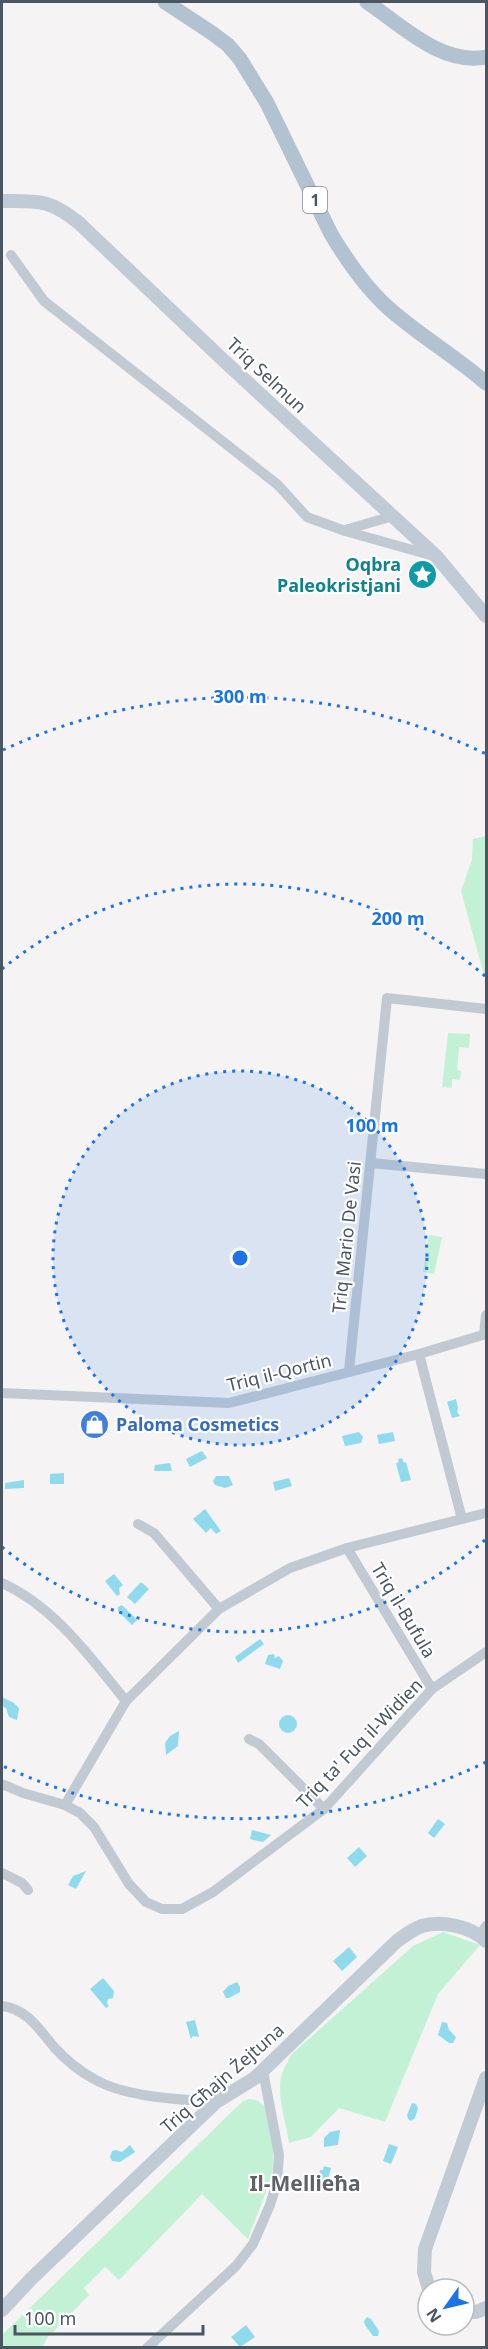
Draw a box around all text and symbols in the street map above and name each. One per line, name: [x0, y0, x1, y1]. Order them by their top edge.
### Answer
road number: 1: [303, 187, 327, 213]
street label: Triq Selmun: [222, 332, 312, 418]
place label: Oqbra Paleokristjani: [277, 552, 401, 597]
place icon: Oqbra Paleokristjani: [406, 558, 438, 590]
text: 300 m: [213, 684, 267, 708]
text: 200 m: [371, 906, 425, 930]
text: 100 m: [345, 1113, 399, 1137]
street label: Triq Mario De Vasi: [326, 1160, 366, 1314]
centre of rings: [230, 1248, 250, 1268]
street label: Triq il-Qortin: [224, 1347, 334, 1397]
shop icon: Paloma Cosmetics: [79, 1408, 111, 1440]
place label: Paloma Cosmetics: [116, 1412, 279, 1436]
street label: Triq il-Bufula: [366, 1558, 442, 1662]
street label: Triq ta' Fuq il-Widien: [291, 1673, 427, 1813]
street label: Triq Għajn Żejtuna: [155, 2018, 289, 2138]
district label: Il-Mellieħa: [249, 2169, 361, 2197]
north arrow: [416, 2277, 476, 2337]
scale bar: [15, 2298, 202, 2336]
text: N: [421, 2304, 446, 2327]
text: 100 m: [24, 2306, 76, 2330]

